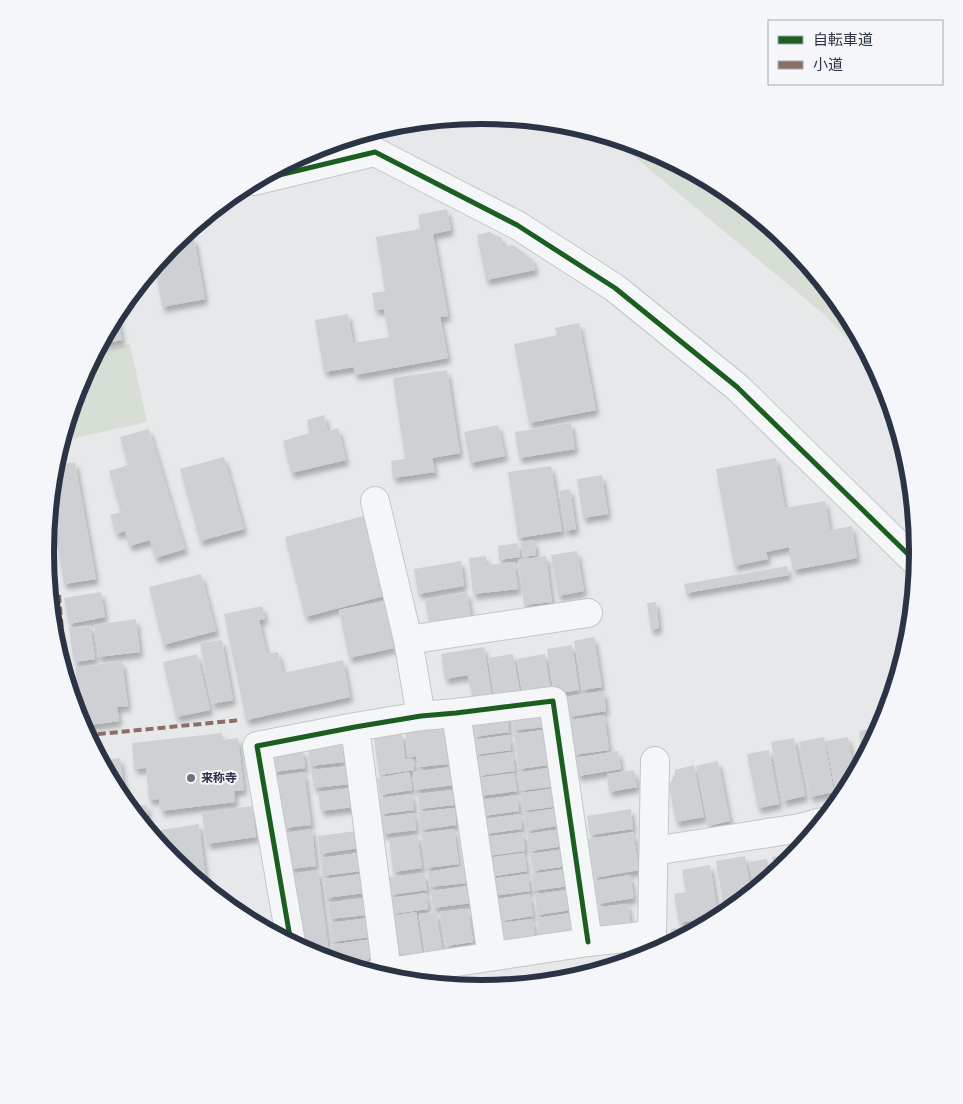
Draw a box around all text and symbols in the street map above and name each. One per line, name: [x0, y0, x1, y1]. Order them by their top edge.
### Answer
legend: [768, 20, 943, 85]
text: 自転車道: [813, 30, 873, 48]
text: 小道: [813, 55, 843, 73]
place label: 来称寺: [201, 770, 237, 784]
marker: 来称寺: [185, 772, 197, 784]

